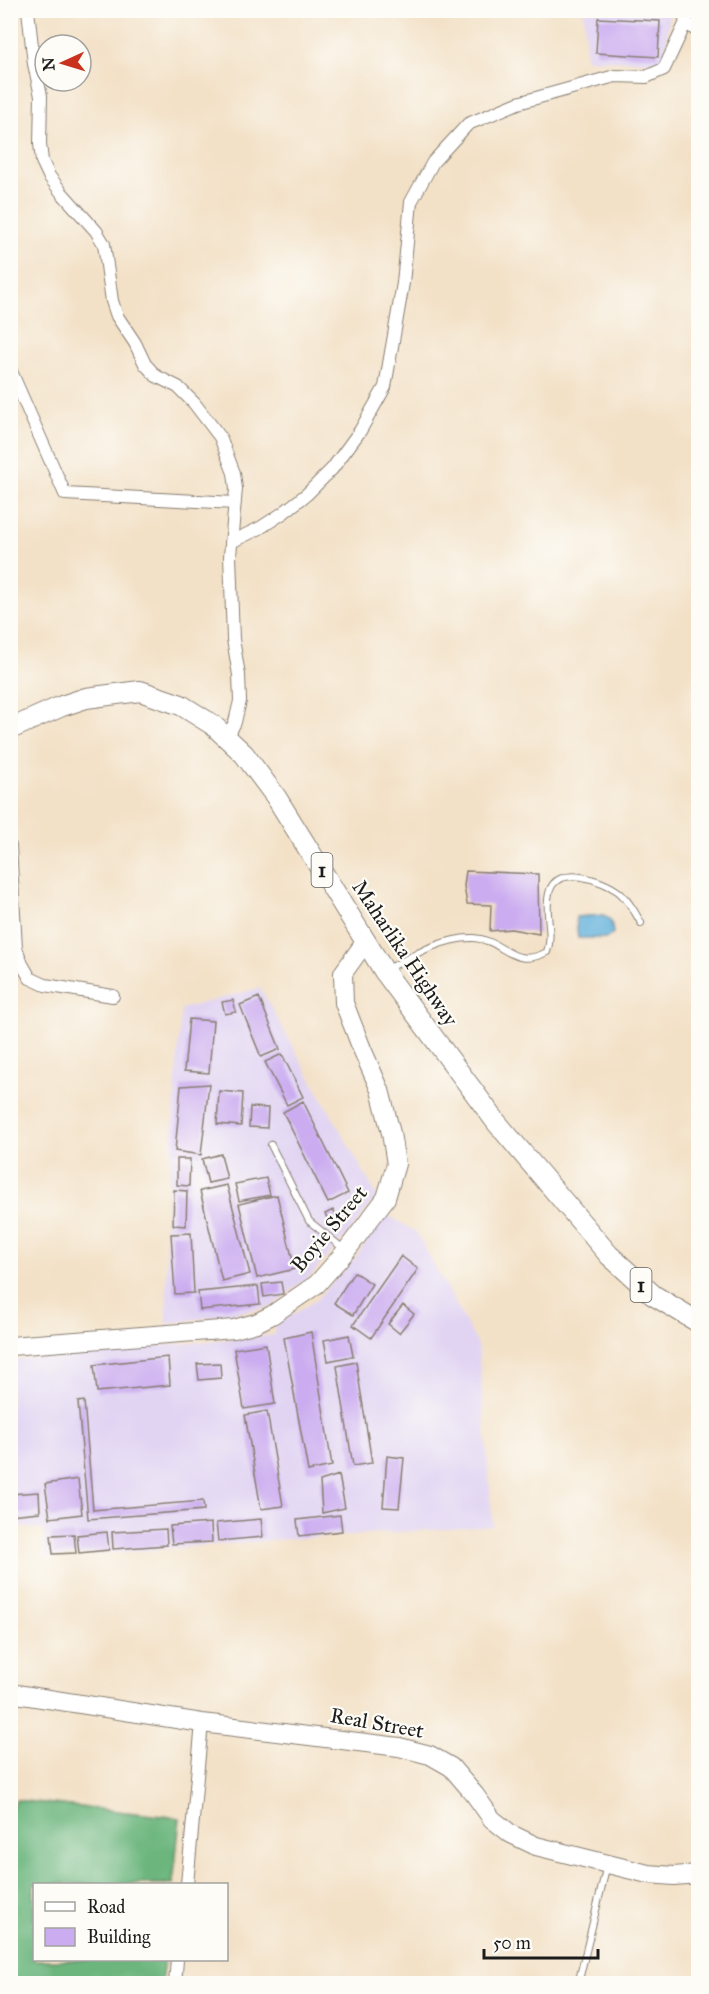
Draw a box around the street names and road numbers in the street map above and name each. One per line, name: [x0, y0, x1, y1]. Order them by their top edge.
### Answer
road number: 1: [312, 853, 332, 887]
street label: Maharlika Highway: [346, 875, 464, 1032]
street label: Boyie Street: [285, 1180, 373, 1278]
road number: 1: [630, 1268, 652, 1302]
street label: Real Street: [328, 1702, 426, 1744]

